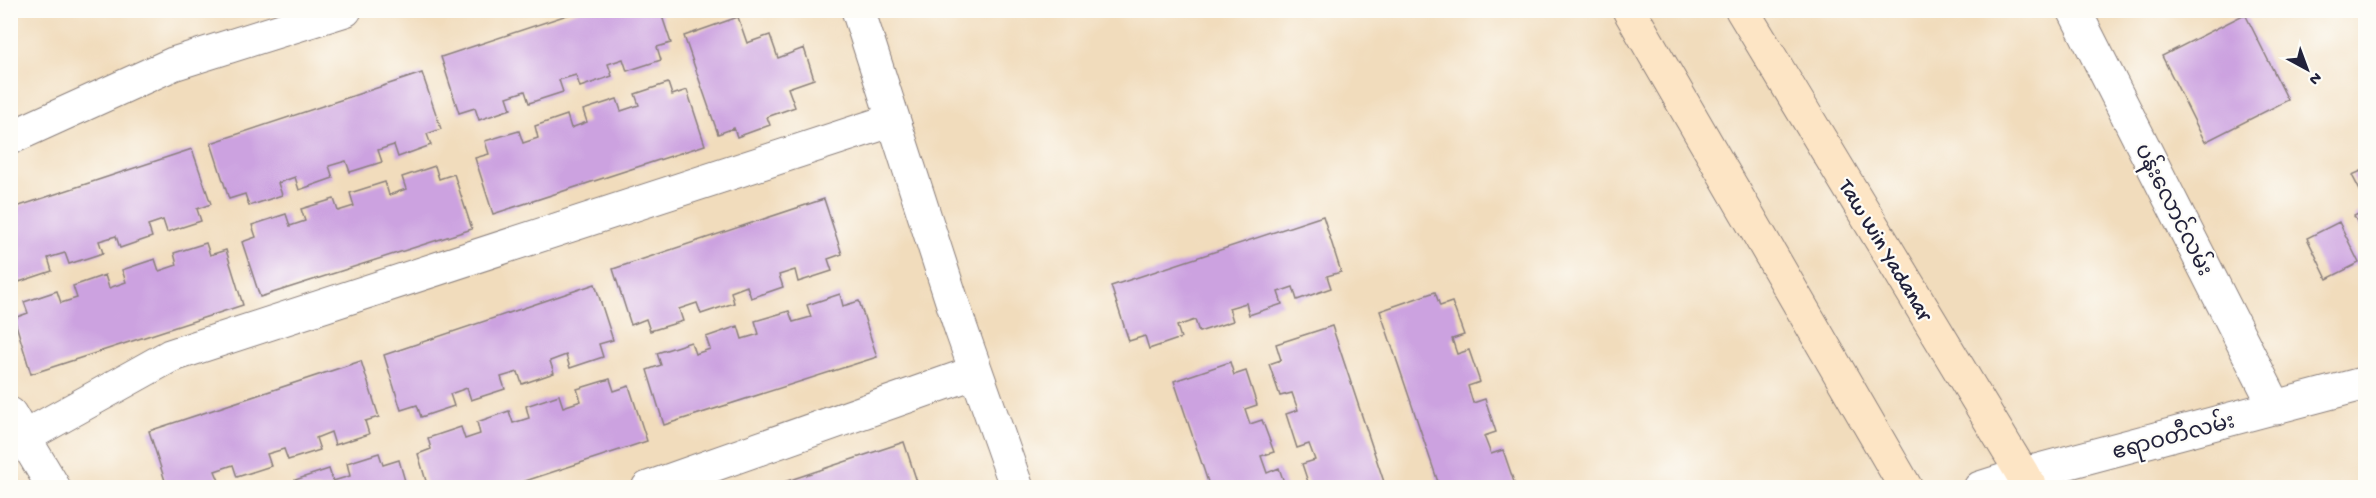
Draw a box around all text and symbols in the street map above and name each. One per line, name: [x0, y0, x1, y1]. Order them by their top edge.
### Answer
north arrow: [2277, 39, 2337, 99]
text: N: [2304, 67, 2325, 89]
street label: ပန်းလောင်လမ်း: [2126, 138, 2221, 282]
street label: Taw Win Yadanar: [1830, 174, 1937, 328]
street label: ဧရာဝတီလမ်း: [2108, 404, 2238, 469]

